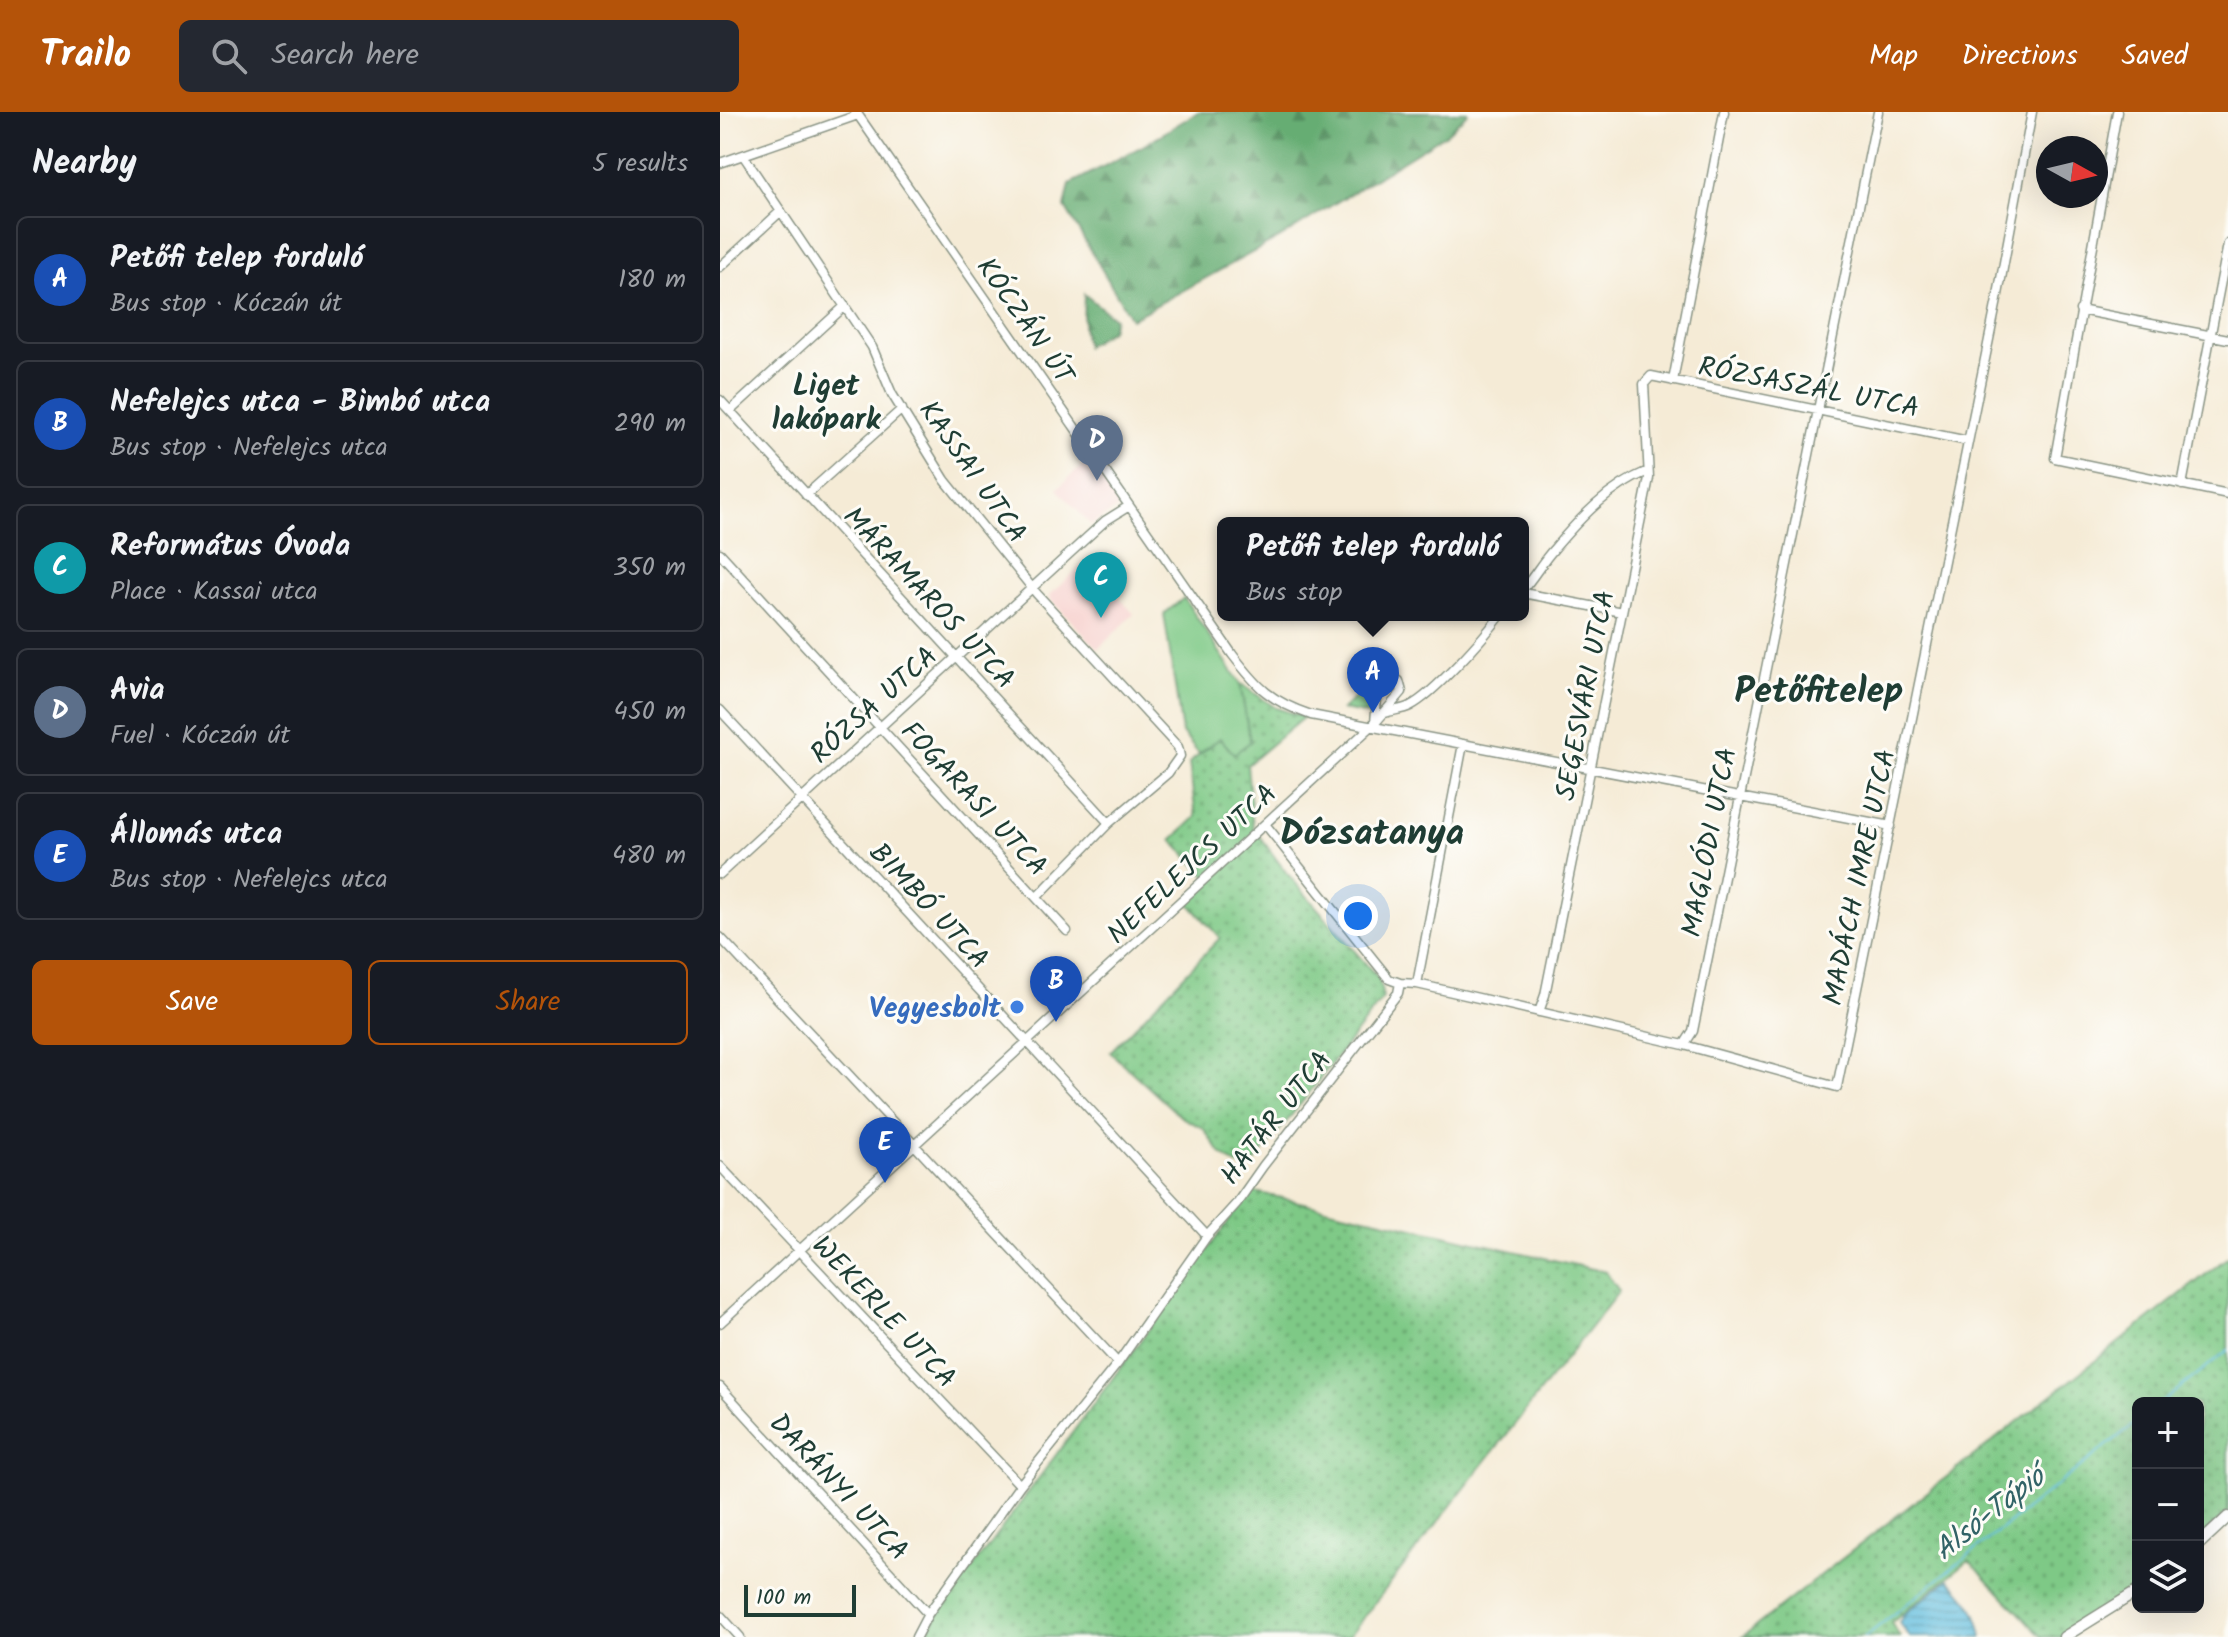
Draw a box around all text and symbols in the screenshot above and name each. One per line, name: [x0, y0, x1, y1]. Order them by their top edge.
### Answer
search box: [179, 20, 739, 92]
text: Trailo: [40, 26, 131, 86]
text: Search here: [271, 32, 419, 80]
icon: search: [207, 34, 251, 78]
text: Map: [1869, 34, 1918, 79]
text: Directions: [1962, 34, 2078, 79]
text: Saved: [2122, 34, 2188, 79]
north arrow: [2036, 136, 2108, 208]
text: Nearby: [32, 137, 137, 191]
text: 5 results: [592, 143, 688, 185]
text: Petőfi telep forduló: [110, 235, 364, 283]
street label: KÓCZÁN ÚT: [963, 248, 1086, 396]
text: A: [52, 259, 68, 301]
text: 180 m: [618, 259, 686, 301]
text: Bus stop · Kóczán út: [110, 283, 342, 325]
street label: RÓZSASZÁL UTCA: [1694, 345, 1923, 432]
district label: Liget lakópark: [772, 363, 882, 445]
text: Nefelejcs utca - Bimbó utca: [110, 379, 490, 427]
street label: KASSAI UTCA: [906, 392, 1038, 553]
text: B: [52, 403, 68, 445]
text: 290 m: [614, 403, 686, 445]
pin: D: [1071, 415, 1123, 481]
text: Bus stop · Nefelejcs utca: [110, 427, 388, 469]
street label: MÁRAMAROS UTCA: [831, 497, 1025, 701]
popup: [1217, 517, 1529, 621]
text: Református Óvoda: [110, 523, 350, 571]
text: Petőfi telep forduló: [1246, 524, 1500, 572]
text: C: [52, 547, 68, 589]
text: 350 m: [613, 547, 686, 589]
pin: C: [1075, 552, 1127, 618]
text: Place · Kassai utca: [110, 571, 318, 613]
text: Bus stop: [1246, 572, 1342, 614]
street label: SEGESVÁRI UTCA: [1544, 586, 1629, 804]
street label: RÓZSA UTCA: [800, 636, 949, 776]
pin: A: [1347, 647, 1399, 713]
district label: Petőfitelep: [1735, 664, 1903, 721]
text: Avia: [110, 667, 165, 715]
text: D: [51, 691, 69, 733]
text: 450 m: [614, 691, 686, 733]
street label: FOGARASI UTCA: [889, 711, 1058, 888]
text: Fuel · Kóczán út: [110, 715, 290, 757]
street label: MAGLÓDI UTCA: [1670, 744, 1751, 941]
street label: MADÁCH IMRE UTCA: [1811, 745, 1910, 1010]
street label: NEFELEJCS UTCA: [1097, 774, 1288, 956]
district label: Dózsatanya: [1280, 806, 1464, 863]
text: Állomás utca: [110, 811, 282, 859]
street label: BIMBÓ UTCA: [857, 833, 999, 981]
text: E: [53, 835, 67, 877]
text: 480 m: [612, 835, 686, 877]
text: Bus stop · Nefelejcs utca: [110, 859, 388, 901]
your location: [1338, 896, 1378, 936]
pin: B: [1030, 956, 1082, 1022]
button: Save: [32, 960, 352, 1045]
button: Share: [368, 960, 688, 1045]
place label: Vegyesbolt: [869, 987, 1001, 1032]
marker: Vegyesbolt: [1008, 998, 1026, 1016]
street label: HATÁR UTCA: [1210, 1041, 1344, 1196]
pin: E: [859, 1117, 911, 1183]
street label: WEKERLE UTCA: [800, 1226, 966, 1400]
map controls: [2132, 1397, 2204, 1613]
button: +: [2132, 1397, 2204, 1469]
street label: DARÁNYI UTCA: [757, 1403, 919, 1572]
water label: Alsó-Tápió: [1924, 1451, 2062, 1574]
button: −: [2132, 1469, 2204, 1541]
button: layers: [2132, 1541, 2204, 1613]
scale bar: [744, 1581, 856, 1617]
text: 100 m: [756, 1581, 811, 1616]

